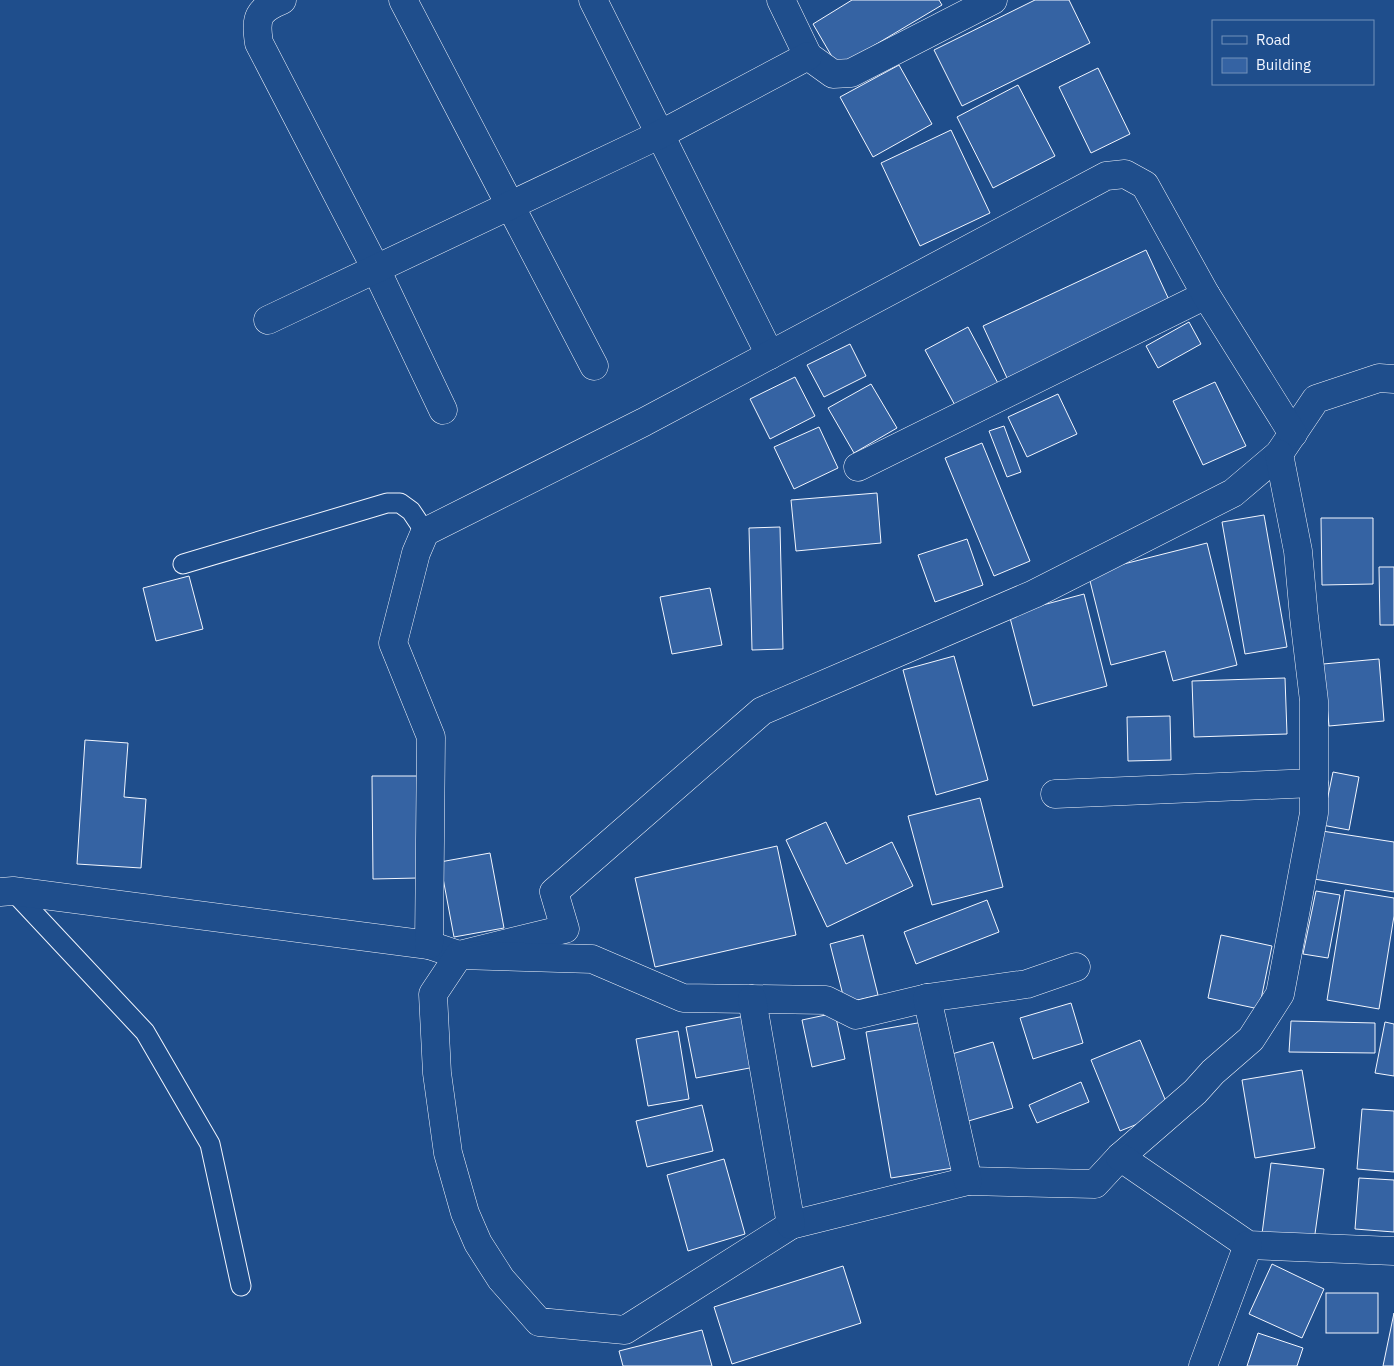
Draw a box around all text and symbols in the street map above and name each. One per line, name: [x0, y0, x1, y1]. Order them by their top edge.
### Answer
legend: [1212, 20, 1374, 85]
text: Road: [1256, 30, 1291, 49]
text: Building: [1256, 55, 1311, 74]

